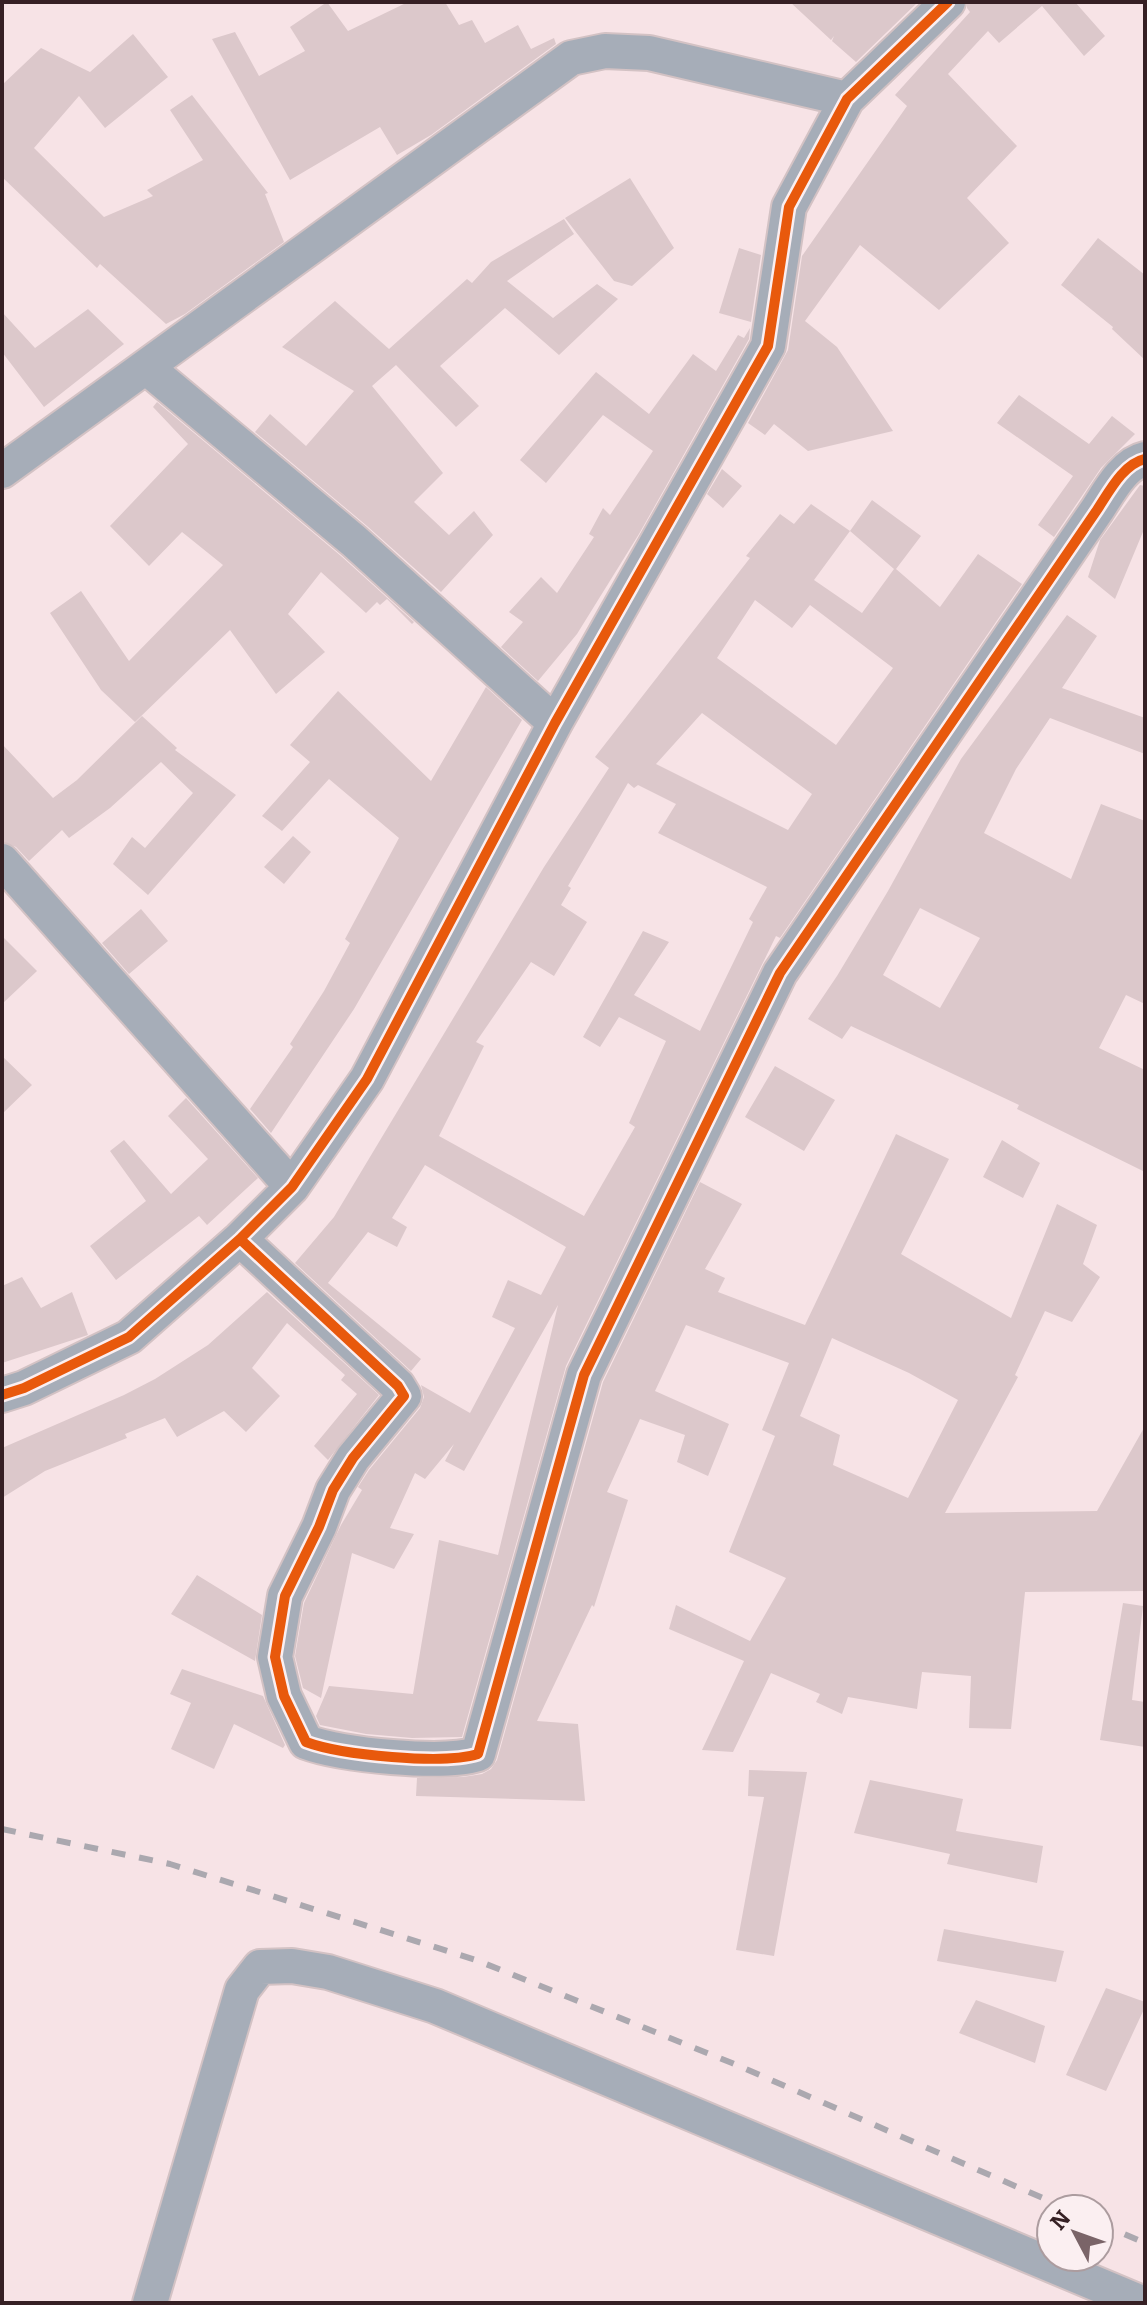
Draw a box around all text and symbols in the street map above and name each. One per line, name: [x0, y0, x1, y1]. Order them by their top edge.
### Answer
north arrow: [1035, 2193, 1115, 2273]
text: N: [1045, 2205, 1076, 2235]

